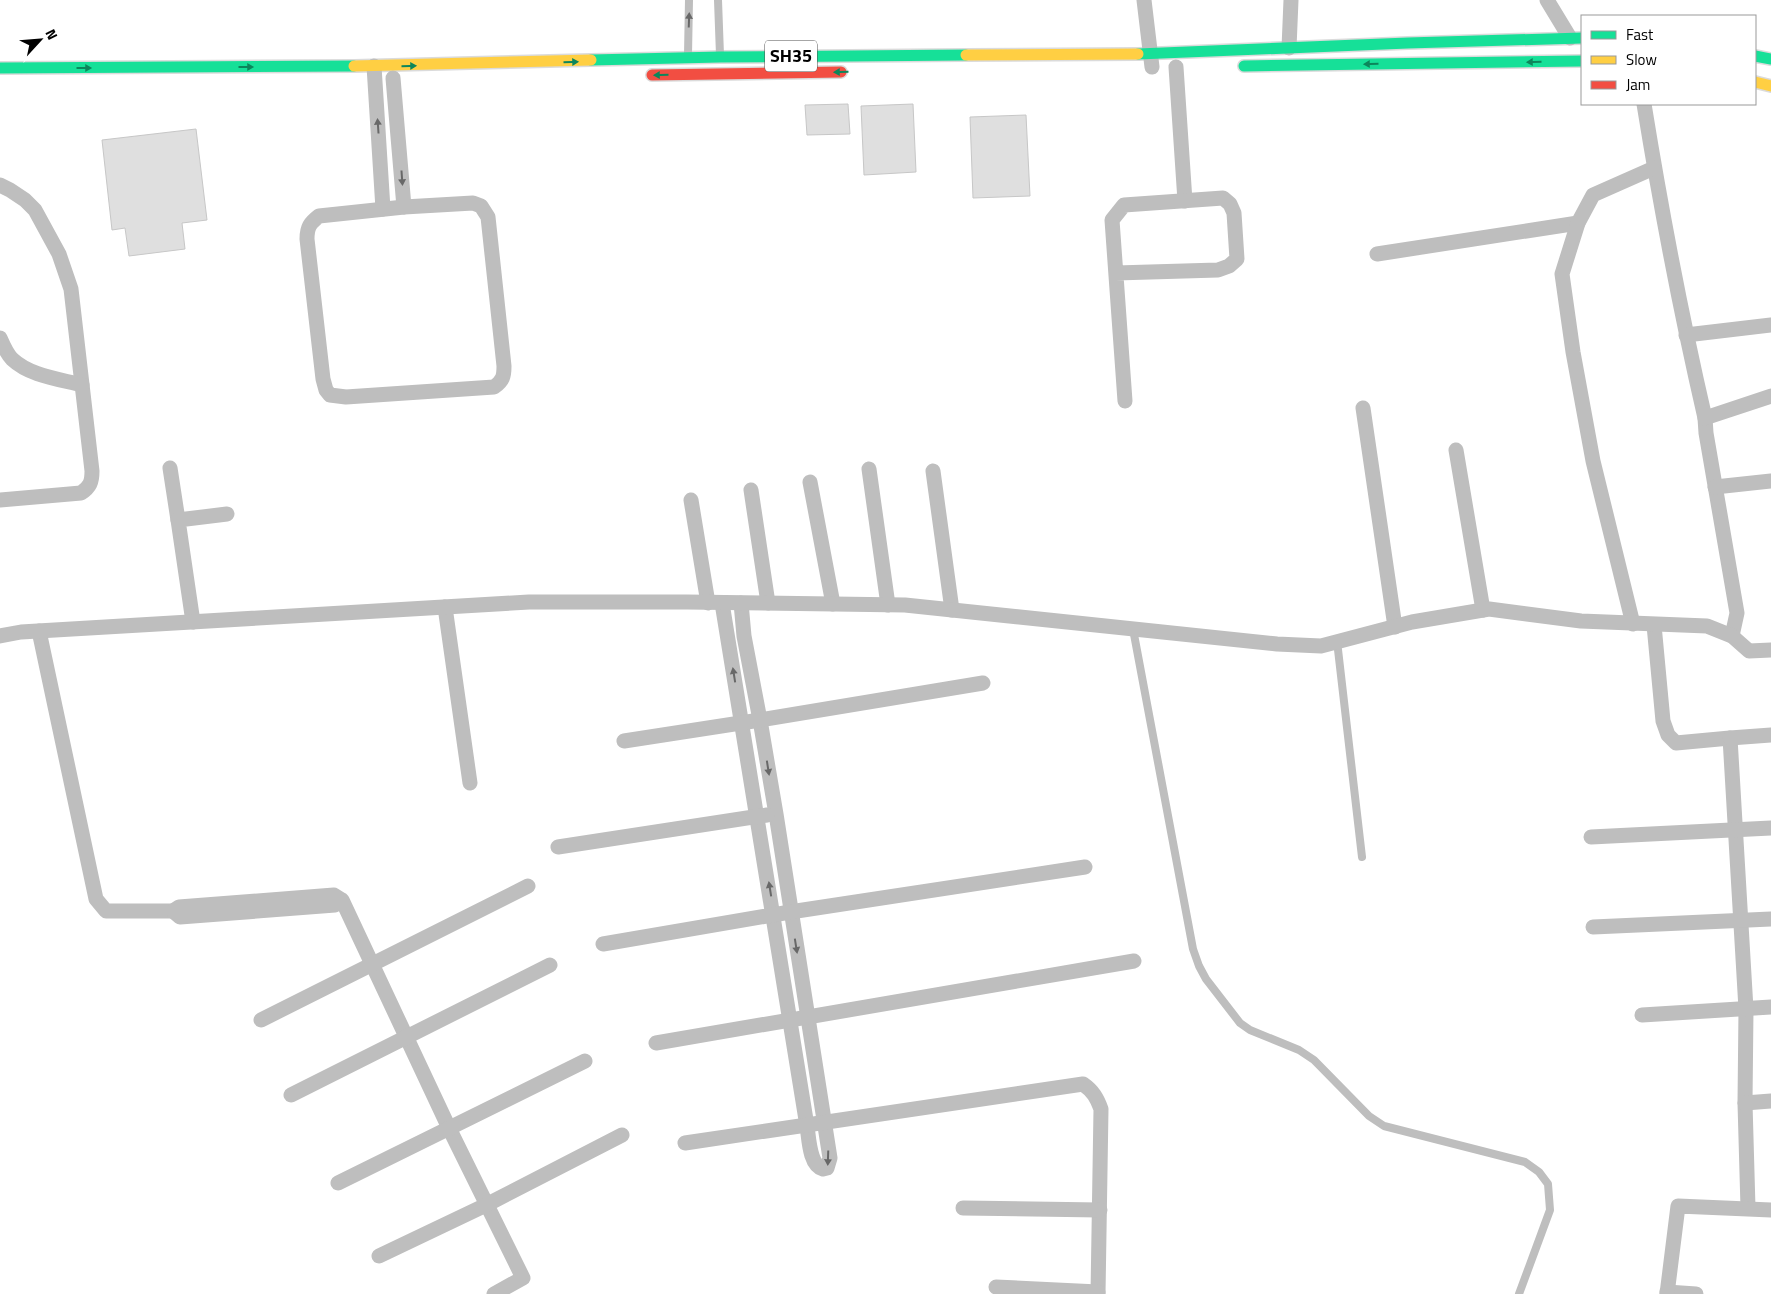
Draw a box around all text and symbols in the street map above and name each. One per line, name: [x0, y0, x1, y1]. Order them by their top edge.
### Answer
one-way arrow: [685, 12, 693, 28]
north arrow: [15, 15, 65, 65]
legend: [1581, 15, 1756, 105]
text: Fast: [1626, 23, 1654, 46]
text: N: [41, 25, 64, 43]
road number: SH35: [765, 40, 817, 72]
text: Slow: [1626, 48, 1657, 71]
one-way arrow: [563, 58, 579, 66]
one-way arrow: [1525, 58, 1541, 66]
one-way arrow: [1363, 60, 1379, 68]
one-way arrow: [401, 61, 417, 69]
one-way arrow: [238, 63, 254, 71]
one-way arrow: [76, 64, 92, 72]
one-way arrow: [833, 68, 849, 76]
one-way arrow: [653, 71, 669, 79]
text: Jam: [1626, 73, 1650, 96]
one-way arrow: [373, 117, 381, 133]
one-way arrow: [398, 171, 406, 187]
one-way arrow: [730, 667, 738, 683]
one-way arrow: [765, 761, 773, 777]
one-way arrow: [765, 881, 773, 897]
one-way arrow: [792, 939, 800, 955]
one-way arrow: [824, 1151, 832, 1167]

